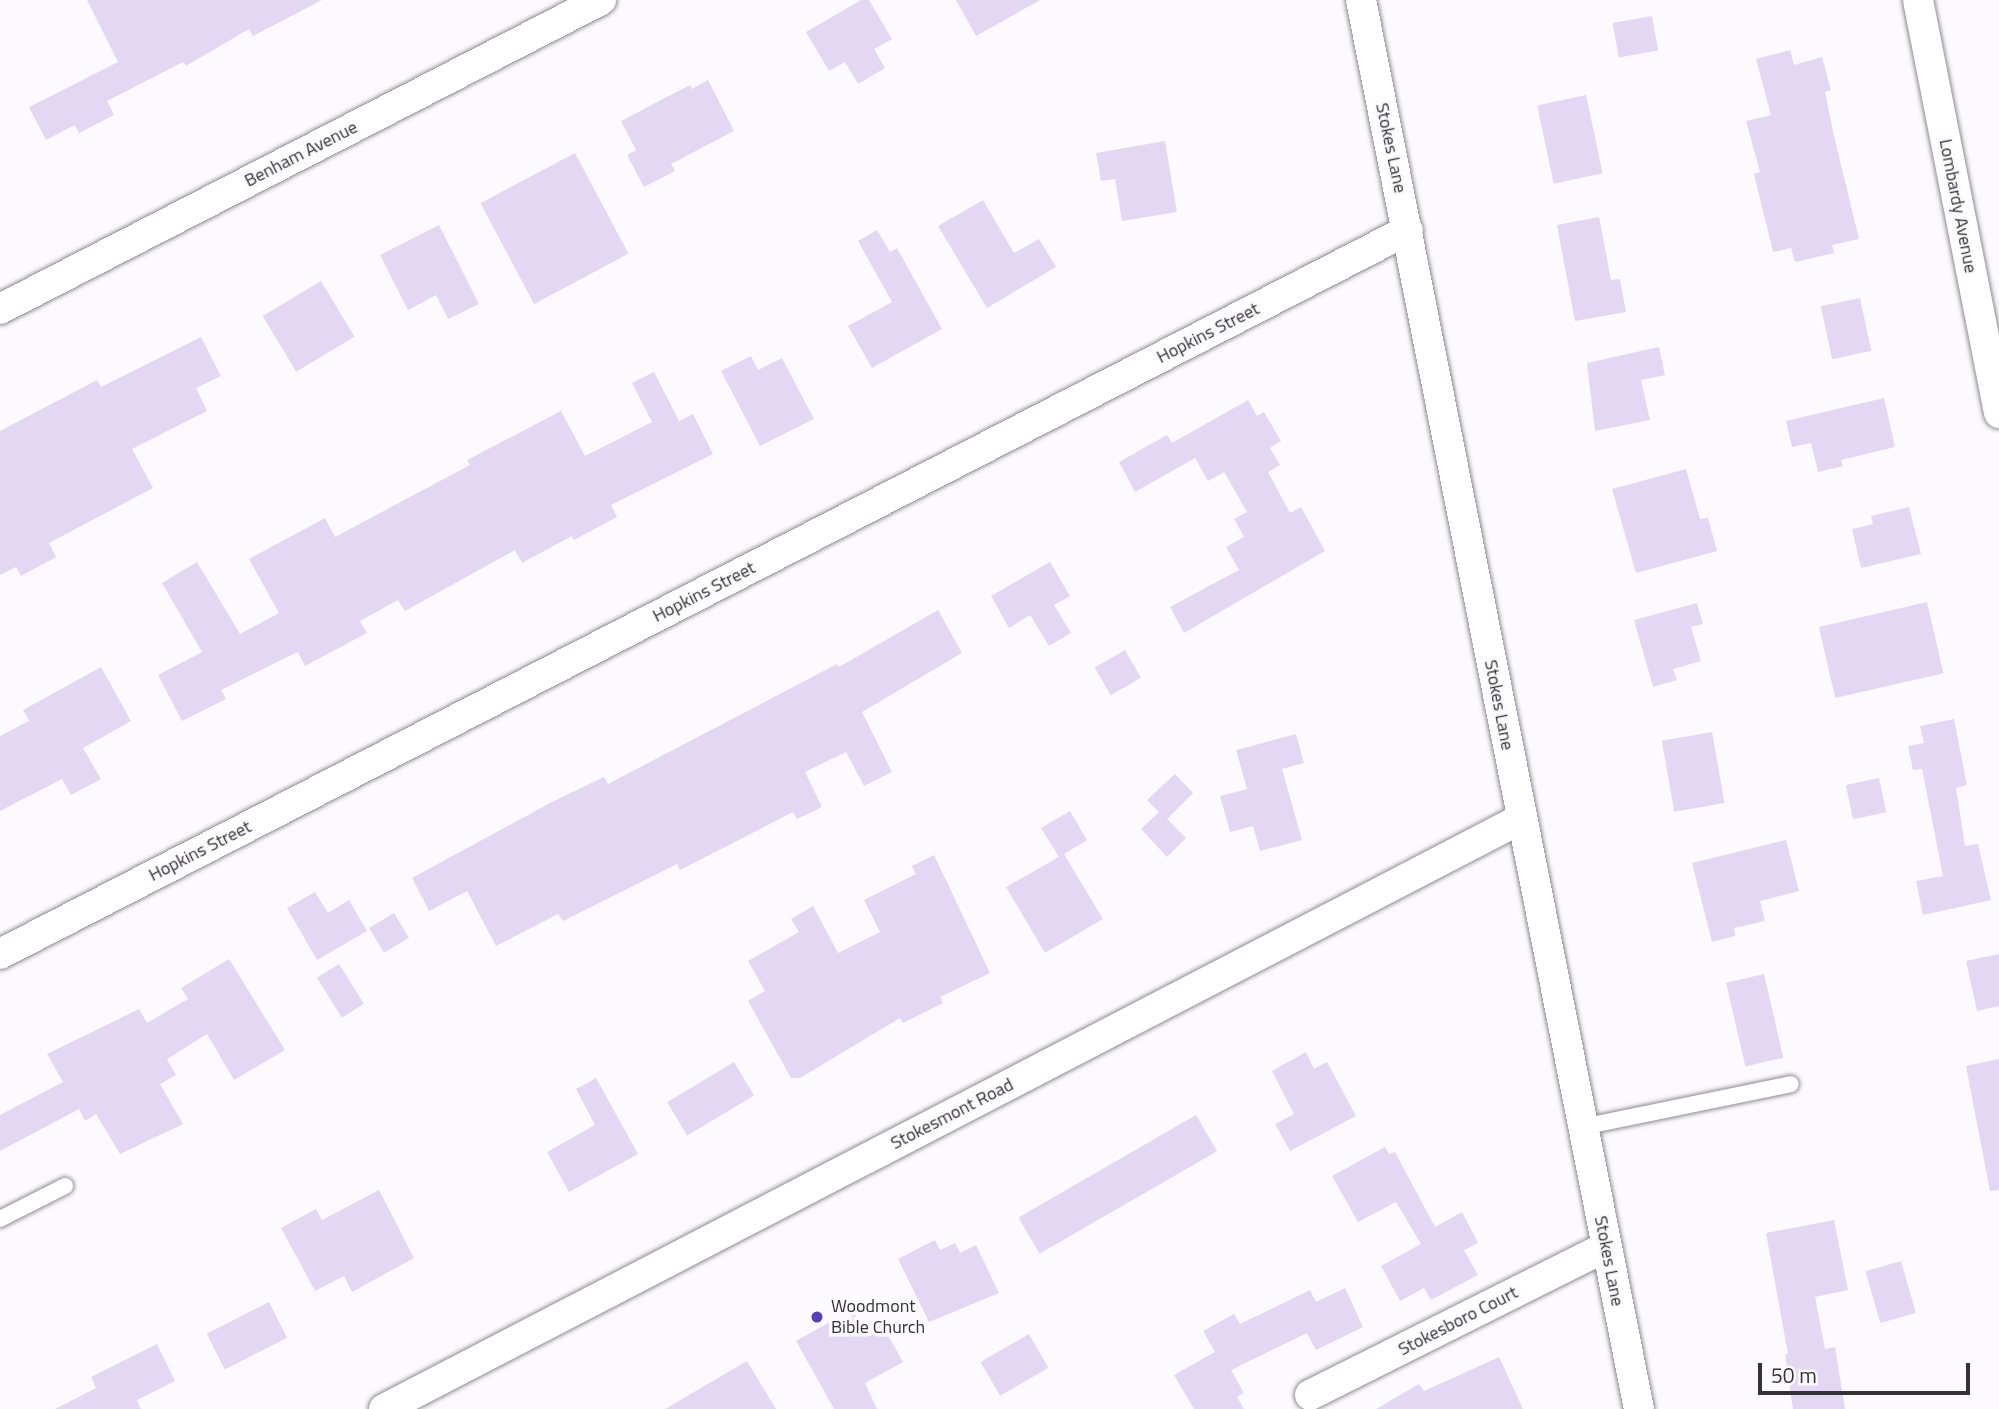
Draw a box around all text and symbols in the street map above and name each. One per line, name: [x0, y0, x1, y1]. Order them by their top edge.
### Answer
street label: Stokes Lane: [1371, 101, 1411, 195]
street label: Benham Avenue: [241, 116, 361, 192]
street label: Lombardy Avenue: [1934, 137, 1982, 275]
street label: Hopkins Street: [1153, 298, 1263, 368]
street label: Hopkins Street: [649, 557, 759, 627]
street label: Stokes Lane: [1480, 658, 1518, 752]
street label: Hopkins Street: [145, 816, 255, 886]
street label: Stokesmont Road: [887, 1074, 1017, 1154]
street label: Stokes Lane: [1590, 1214, 1628, 1308]
street label: Stokesboro Court: [1395, 1282, 1521, 1360]
place label: Woodmont Bible Church: [831, 1296, 925, 1338]
marker: Woodmont Bible Church: [809, 1309, 825, 1325]
scale bar: [1761, 1350, 1973, 1394]
text: 50 m: [1771, 1359, 1817, 1391]

